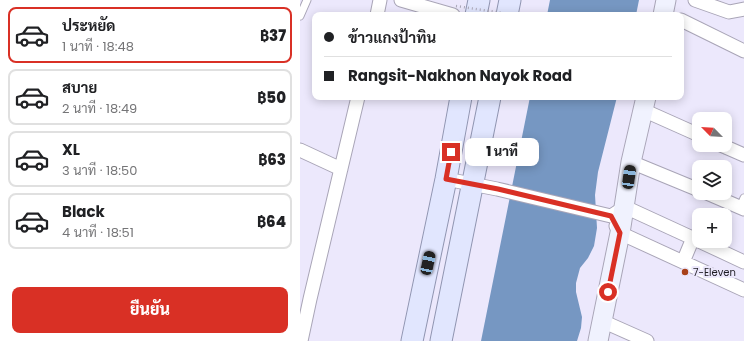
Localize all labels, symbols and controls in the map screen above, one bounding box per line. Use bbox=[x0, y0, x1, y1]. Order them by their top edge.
text: ประหยัด bbox=[62, 15, 115, 36]
icon: car bbox=[14, 17, 50, 53]
text: ฿37 bbox=[260, 25, 286, 46]
text: ข้าวแกงป้าทิน bbox=[348, 27, 436, 48]
text: 1 นาที · 18:48 bbox=[62, 37, 134, 56]
text: Rangsit-Nakhon Nayok Road bbox=[348, 65, 572, 86]
text: สบาย bbox=[62, 77, 97, 98]
icon: car bbox=[14, 79, 50, 115]
text: ฿50 bbox=[257, 87, 286, 108]
text: 2 นาที · 18:49 bbox=[62, 99, 137, 118]
north arrow bbox=[692, 112, 732, 152]
map controls bbox=[692, 112, 732, 248]
callout: 1 นาที bbox=[465, 138, 539, 166]
text: XL bbox=[62, 139, 80, 160]
icon: car bbox=[14, 141, 50, 177]
text: 1 นาที bbox=[486, 142, 518, 161]
route end bbox=[442, 143, 460, 161]
text: ฿63 bbox=[258, 149, 286, 170]
button: layers bbox=[692, 160, 732, 200]
text: 3 นาที · 18:50 bbox=[62, 161, 137, 180]
car bbox=[621, 164, 637, 190]
text: Black bbox=[62, 201, 105, 222]
icon: car bbox=[14, 203, 50, 239]
button: + bbox=[692, 208, 732, 248]
text: ฿64 bbox=[257, 211, 286, 232]
text: 4 นาที · 18:51 bbox=[62, 223, 134, 242]
car bbox=[420, 250, 436, 276]
place label: 7-Eleven bbox=[693, 265, 736, 280]
marker: 7-Eleven bbox=[680, 267, 690, 277]
route start bbox=[599, 283, 617, 301]
button: ยืนยัน bbox=[12, 287, 288, 333]

